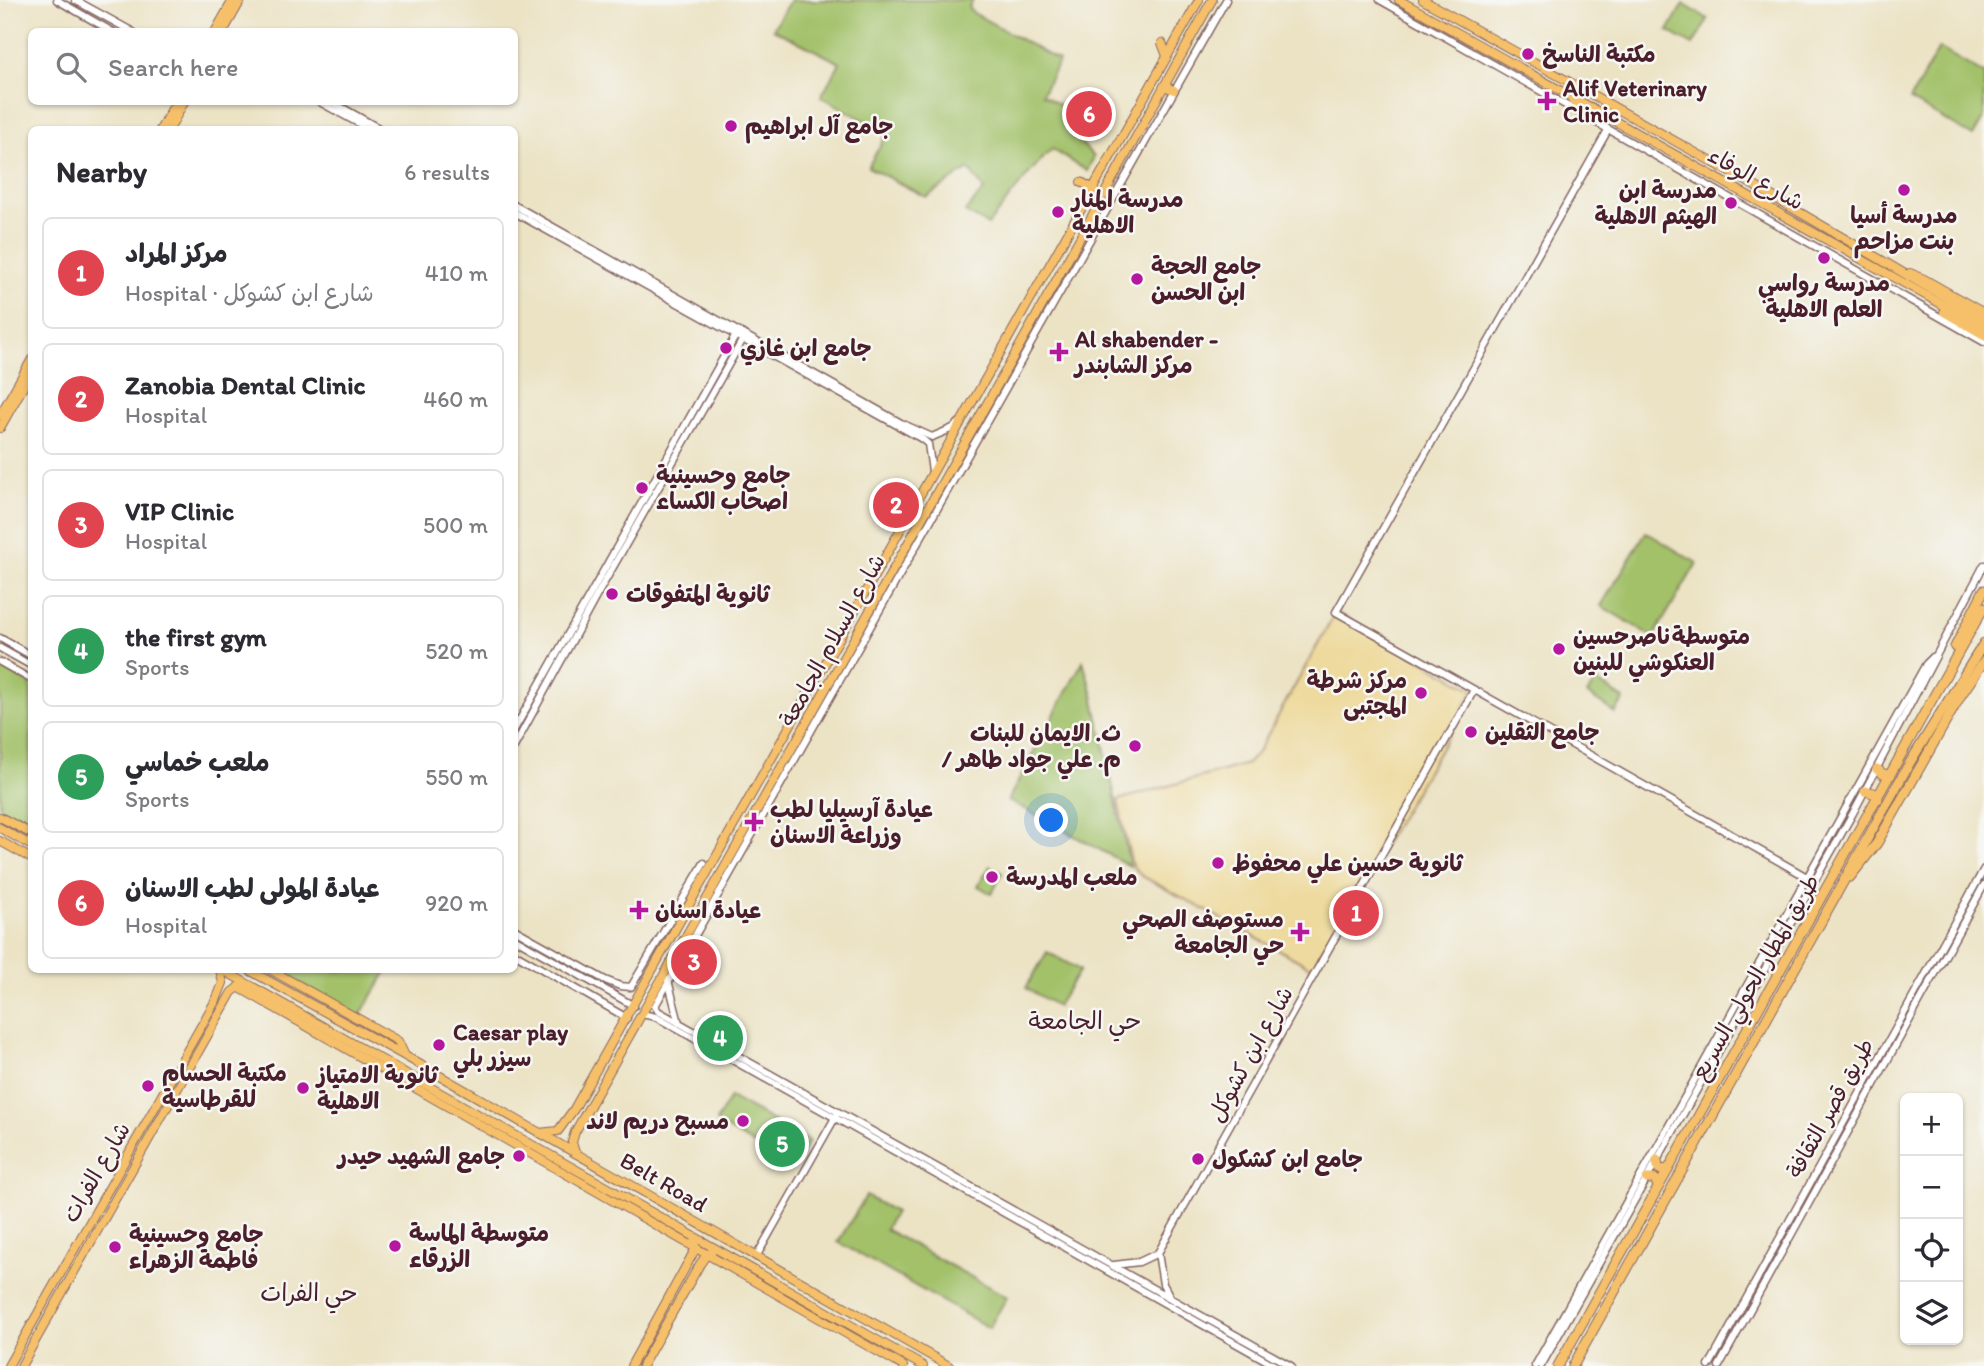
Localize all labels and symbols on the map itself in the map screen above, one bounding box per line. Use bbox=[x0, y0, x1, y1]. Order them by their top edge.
place label: مكتبة الناسخ bbox=[1542, 40, 1656, 69]
marker: مكتبة الناسخ bbox=[1520, 46, 1536, 62]
place label: Alif Veterinary Clinic bbox=[1562, 74, 1707, 128]
pin: 6 bbox=[1066, 88, 1112, 140]
marker: Alif Veterinary Clinic bbox=[1537, 91, 1557, 111]
place label: جامع آل ابراهيم bbox=[745, 112, 893, 144]
marker: جامع آل ابراهيم bbox=[723, 118, 739, 134]
street label: شارع الوفاء bbox=[1702, 140, 1809, 218]
place label: مدرسة ابن الهيثم الاهلية bbox=[1594, 176, 1717, 234]
marker: مدرسة أسيا بنت مزاحم bbox=[1896, 182, 1912, 198]
place label: مدرسة المنار الاهلية bbox=[1070, 185, 1184, 239]
marker: مدرسة ابن الهيثم الاهلية bbox=[1723, 195, 1739, 211]
place label: مدرسة أسيا بنت مزاحم bbox=[1850, 201, 1958, 259]
marker: مدرسة المنار الاهلية bbox=[1050, 204, 1066, 220]
marker: مدرسة رواسي العلم الاهلية bbox=[1816, 250, 1832, 266]
place label: جامع الحجة ابن الحسن bbox=[1151, 252, 1261, 306]
place label: مدرسة رواسي العلم الاهلية bbox=[1758, 269, 1890, 327]
marker: جامع الحجة ابن الحسن bbox=[1129, 271, 1145, 287]
place label: Al shabender - مركز الشابندر bbox=[1073, 325, 1218, 379]
place label: جامع ابن غازي bbox=[740, 334, 872, 366]
marker: جامع ابن غازي bbox=[718, 340, 734, 356]
marker: Al shabender - مركز الشابندر bbox=[1049, 342, 1069, 362]
place label: جامع وحسينية اصحاب الكساء bbox=[656, 461, 791, 515]
pin: 2 bbox=[873, 479, 919, 531]
marker: جامع وحسينية اصحاب الكساء bbox=[634, 480, 650, 496]
street label: شارع السلام الجامعة bbox=[773, 549, 895, 733]
place label: ثانوية المتفوقات bbox=[626, 580, 771, 609]
marker: ثانوية المتفوقات bbox=[604, 586, 620, 602]
place label: متوسطةناصرحسين العنكوشي للبنين bbox=[1573, 622, 1750, 683]
marker: متوسطةناصرحسين العنكوشي للبنين bbox=[1551, 641, 1567, 657]
place label: مركز شرطة المجتبى bbox=[1306, 666, 1407, 721]
marker: مركز شرطة المجتبى bbox=[1413, 685, 1429, 701]
place label: جامع الثقلين bbox=[1485, 718, 1600, 749]
place label: ث. الايمان للبنات / م. علي جواد طاهر bbox=[941, 719, 1121, 780]
marker: جامع الثقلين bbox=[1463, 724, 1479, 740]
marker: ث. الايمان للبنات / م. علي جواد طاهر bbox=[1127, 738, 1143, 754]
place label: عيادة آرسيليا لطب وزراعة الاسنان bbox=[770, 795, 933, 850]
your location bbox=[1034, 803, 1068, 837]
marker: عيادة آرسيليا لطب وزراعة الاسنان bbox=[744, 812, 764, 832]
place label: ثانوية حسين علي محفوظ bbox=[1232, 849, 1464, 884]
marker: ثانوية حسين علي محفوظ bbox=[1210, 855, 1226, 871]
place label: ملعب المدرسة bbox=[1006, 863, 1138, 891]
marker: ملعب المدرسة bbox=[984, 869, 1000, 885]
street label: طريق المطار الحولي السريع bbox=[1685, 869, 1832, 1089]
pin: 1 bbox=[1333, 887, 1379, 939]
place label: عيادة اسنان bbox=[655, 896, 761, 924]
marker: عيادة اسنان bbox=[629, 900, 649, 920]
place label: مستوصف الصحي حي الجامعة bbox=[1122, 905, 1284, 966]
marker: مستوصف الصحي حي الجامعة bbox=[1290, 922, 1310, 942]
pin: 3 bbox=[671, 936, 717, 988]
street label: شارع ابن كشوكل bbox=[1201, 981, 1301, 1128]
district label: حي الجامعة bbox=[1029, 1006, 1141, 1042]
pin: 4 bbox=[697, 1012, 743, 1064]
place label: Caesar play سيزر بلي bbox=[453, 1018, 568, 1079]
street label: طريق قصر الثقافة bbox=[1780, 1033, 1880, 1183]
marker: Caesar play سيزر بلي bbox=[431, 1037, 447, 1053]
place label: مكتبة الحسام للقرطاسية bbox=[162, 1059, 287, 1113]
place label: ثانوية الامتياز الاهلية bbox=[315, 1061, 439, 1115]
marker: مكتبة الحسام للقرطاسية bbox=[140, 1078, 156, 1094]
marker: ثانوية الامتياز الاهلية bbox=[295, 1080, 311, 1096]
place label: مسبح دريم لاند bbox=[586, 1107, 729, 1139]
marker: مسبح دريم لاند bbox=[735, 1113, 751, 1129]
street label: شارع الفرات bbox=[56, 1117, 138, 1228]
pin: 5 bbox=[759, 1118, 805, 1170]
place label: جامع الشهيد حيدر bbox=[336, 1142, 505, 1173]
place label: جامع ابن كشكول bbox=[1212, 1145, 1363, 1176]
street label: Belt Road bbox=[615, 1146, 713, 1218]
marker: جامع الشهيد حيدر bbox=[511, 1148, 527, 1164]
marker: جامع ابن كشكول bbox=[1190, 1151, 1206, 1167]
place label: متوسطة الماسة الزرقاء bbox=[409, 1219, 549, 1273]
place label: جامع وحسينية فاطمة الزهراء bbox=[129, 1220, 264, 1274]
marker: متوسطة الماسة الزرقاء bbox=[387, 1238, 403, 1254]
marker: جامع وحسينية فاطمة الزهراء bbox=[107, 1239, 123, 1255]
district label: حي الفرات bbox=[260, 1278, 358, 1314]

